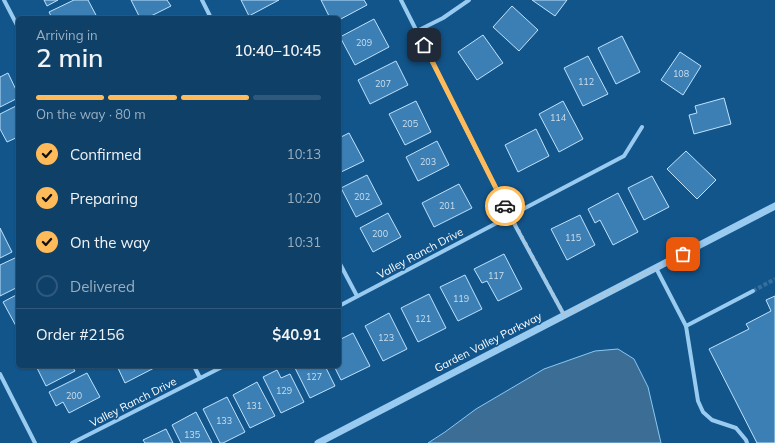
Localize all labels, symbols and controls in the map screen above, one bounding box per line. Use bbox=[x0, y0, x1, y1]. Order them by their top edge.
text: Arriving in bbox=[36, 27, 98, 43]
pin bbox=[407, 28, 441, 62]
icon: home bbox=[413, 34, 435, 56]
house number: 209 bbox=[356, 37, 372, 48]
text: 2 min bbox=[36, 41, 104, 74]
text: 10:40–10:45 bbox=[234, 41, 321, 60]
house number: 108 bbox=[673, 68, 689, 79]
house number: 112 bbox=[578, 76, 594, 87]
house number: 207 bbox=[375, 78, 391, 89]
text: On the way · 80 m bbox=[36, 106, 146, 122]
house number: 114 bbox=[550, 112, 567, 123]
house number: 205 bbox=[402, 118, 419, 129]
icon: check bbox=[36, 143, 58, 165]
text: Confirmed bbox=[70, 145, 141, 164]
text: 10:13 bbox=[287, 146, 321, 162]
house number: 203 bbox=[420, 156, 436, 167]
courier bbox=[485, 186, 525, 226]
icon: check bbox=[36, 187, 58, 209]
text: Preparing bbox=[70, 189, 138, 208]
text: 10:20 bbox=[287, 190, 321, 206]
house number: 202 bbox=[354, 191, 370, 202]
icon: car bbox=[494, 195, 516, 217]
house number: 201 bbox=[439, 200, 455, 211]
street label: Valley Ranch Drive bbox=[375, 224, 465, 282]
house number: 200 bbox=[372, 228, 388, 239]
icon: check bbox=[36, 231, 58, 253]
house number: 115 bbox=[565, 232, 582, 243]
text: On the way bbox=[70, 233, 150, 252]
text: 10:31 bbox=[287, 234, 321, 250]
pin bbox=[666, 237, 700, 271]
icon: bag bbox=[672, 243, 694, 265]
house number: 117 bbox=[488, 270, 504, 281]
text: Delivered bbox=[70, 277, 135, 296]
house number: 119 bbox=[453, 293, 469, 304]
street label: Garden Valley Parkway bbox=[432, 309, 544, 375]
house number: 121 bbox=[415, 313, 431, 324]
text: Order #2156 bbox=[36, 325, 124, 344]
text: $40.91 bbox=[272, 325, 321, 344]
house number: 123 bbox=[378, 332, 394, 343]
house number: 127 bbox=[306, 371, 322, 382]
street label: Valley Ranch Drive bbox=[87, 374, 179, 430]
house number: 129 bbox=[276, 385, 292, 396]
house number: 200 bbox=[66, 390, 82, 401]
house number: 131 bbox=[246, 400, 262, 411]
house number: 133 bbox=[216, 415, 232, 426]
house number: 135 bbox=[184, 429, 201, 440]

